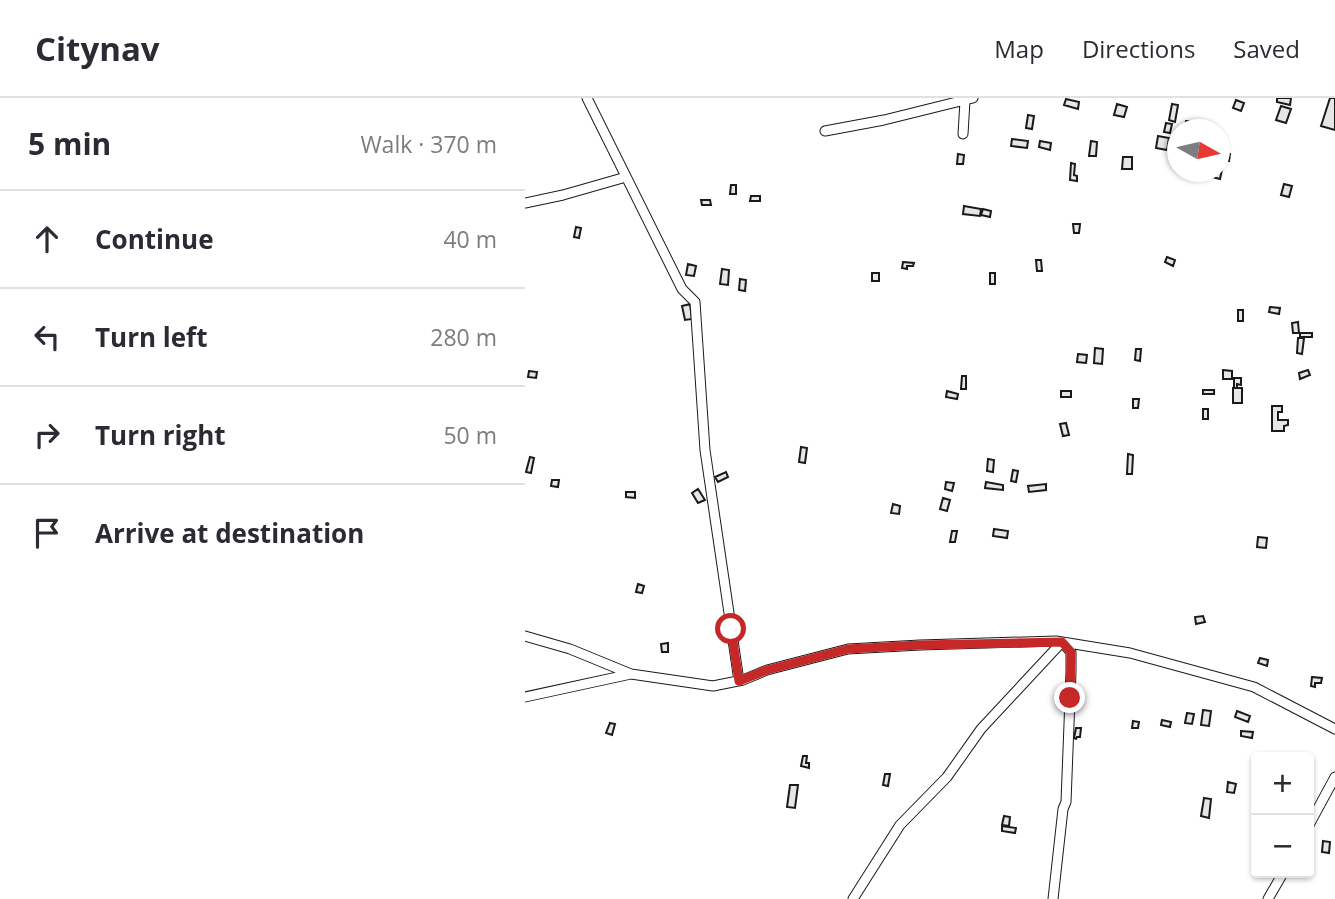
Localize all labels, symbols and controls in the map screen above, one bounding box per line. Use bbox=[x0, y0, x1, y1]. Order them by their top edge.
text: Citynav bbox=[35, 26, 160, 71]
text: Map bbox=[994, 32, 1044, 65]
text: Directions bbox=[1082, 32, 1195, 65]
text: Saved bbox=[1233, 32, 1300, 65]
north arrow bbox=[1167, 119, 1230, 182]
text: 5 min bbox=[28, 123, 111, 164]
text: Walk · 370 m bbox=[360, 128, 497, 160]
icon: ahead bbox=[28, 220, 66, 258]
text: Continue bbox=[95, 221, 214, 257]
text: 40 m bbox=[443, 223, 497, 255]
icon: left bbox=[28, 318, 66, 356]
text: Turn left bbox=[95, 319, 207, 355]
text: 280 m bbox=[430, 321, 497, 353]
icon: right bbox=[28, 416, 66, 454]
text: Turn right bbox=[95, 417, 226, 453]
text: 50 m bbox=[443, 419, 497, 451]
icon: arrive bbox=[28, 514, 66, 552]
text: Arrive at destination bbox=[95, 515, 364, 551]
route start bbox=[715, 613, 746, 644]
route end bbox=[1054, 682, 1085, 713]
map controls bbox=[1251, 752, 1314, 878]
button: + bbox=[1251, 752, 1314, 815]
button: − bbox=[1251, 815, 1314, 878]

